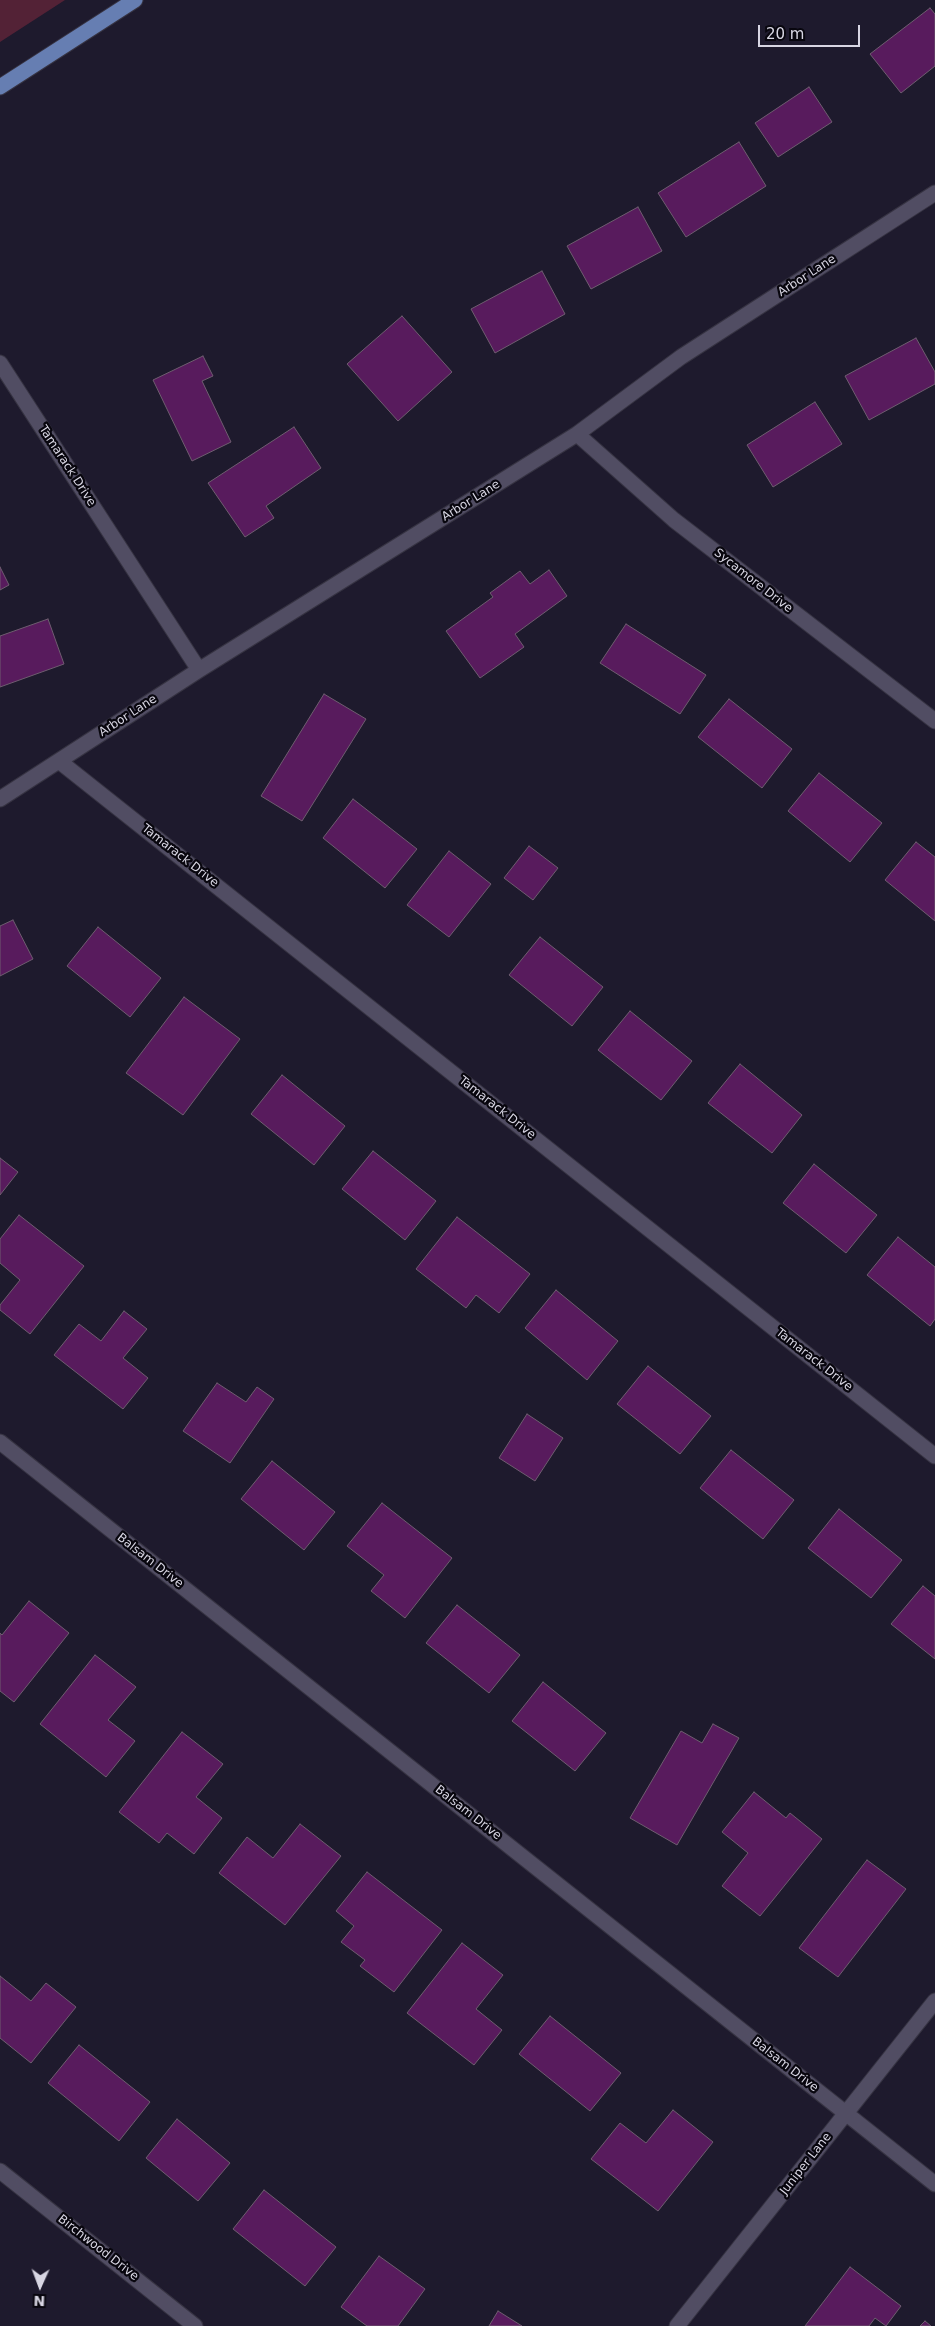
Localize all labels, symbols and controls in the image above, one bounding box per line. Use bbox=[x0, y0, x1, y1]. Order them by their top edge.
scale bar bbox=[760, 15, 862, 47]
text: 20 m bbox=[766, 25, 804, 43]
street label: Arbor Lane bbox=[775, 252, 839, 300]
street label: Tamarack Drive bbox=[36, 423, 98, 509]
street label: Arbor Lane bbox=[439, 477, 503, 525]
street label: Sycamore Drive bbox=[711, 546, 795, 616]
street label: Arbor Lane bbox=[96, 692, 160, 740]
street label: Tamarack Drive bbox=[139, 822, 221, 890]
street label: Tamarack Drive bbox=[456, 1074, 538, 1142]
street label: Tamarack Drive bbox=[773, 1326, 855, 1394]
street label: Balsam Drive bbox=[114, 1531, 186, 1591]
street label: Balsam Drive bbox=[432, 1783, 504, 1843]
street label: Balsam Drive bbox=[749, 2035, 821, 2095]
street label: Juniper Lane bbox=[777, 2130, 835, 2198]
street label: Birchwood Drive bbox=[55, 2212, 141, 2284]
north arrow bbox=[15, 2261, 65, 2311]
text: N bbox=[33, 2293, 46, 2309]

